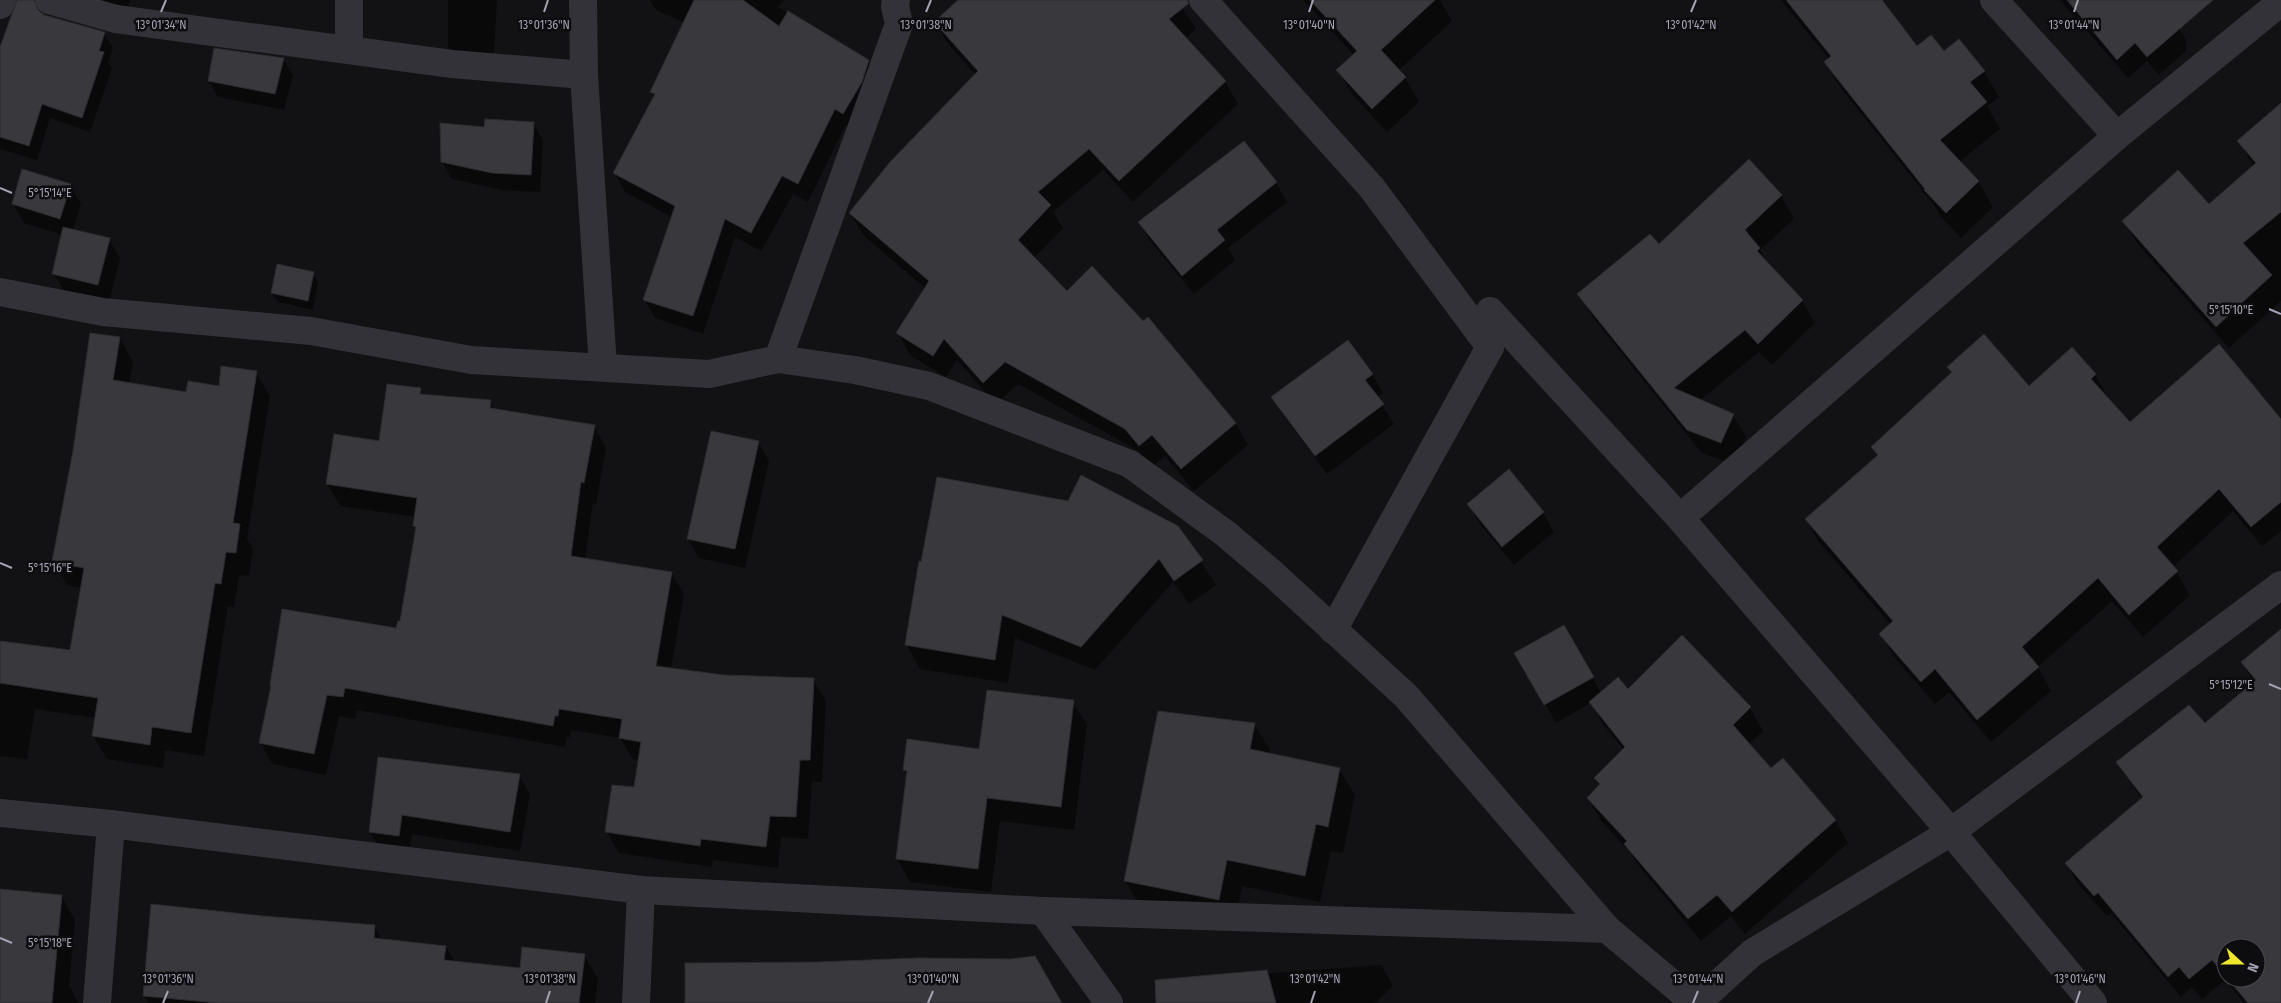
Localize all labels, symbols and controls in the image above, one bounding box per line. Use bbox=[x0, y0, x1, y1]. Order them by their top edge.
text: 13°01'34"N bbox=[135, 18, 187, 32]
text: 13°01'36"N bbox=[518, 18, 570, 32]
text: 13°01'38"N bbox=[900, 18, 952, 32]
text: 13°01'40"N bbox=[1283, 18, 1335, 32]
text: 13°01'42"N bbox=[1665, 18, 1717, 32]
text: 13°01'44"N bbox=[2048, 18, 2100, 32]
text: 5°15'14"E bbox=[28, 186, 72, 200]
text: 5°15'10"E bbox=[2209, 303, 2253, 317]
text: 5°15'16"E bbox=[28, 561, 72, 575]
text: 5°15'12"E bbox=[2209, 678, 2253, 692]
text: 5°15'18"E bbox=[28, 936, 72, 950]
north arrow bbox=[2216, 938, 2266, 988]
text: N bbox=[2243, 961, 2262, 974]
text: 13°01'36"N bbox=[142, 972, 194, 986]
text: 13°01'38"N bbox=[524, 972, 576, 986]
text: 13°01'40"N bbox=[907, 972, 959, 986]
text: 13°01'42"N bbox=[1289, 972, 1341, 986]
text: 13°01'44"N bbox=[1672, 972, 1724, 986]
text: 13°01'46"N bbox=[2054, 972, 2106, 986]

